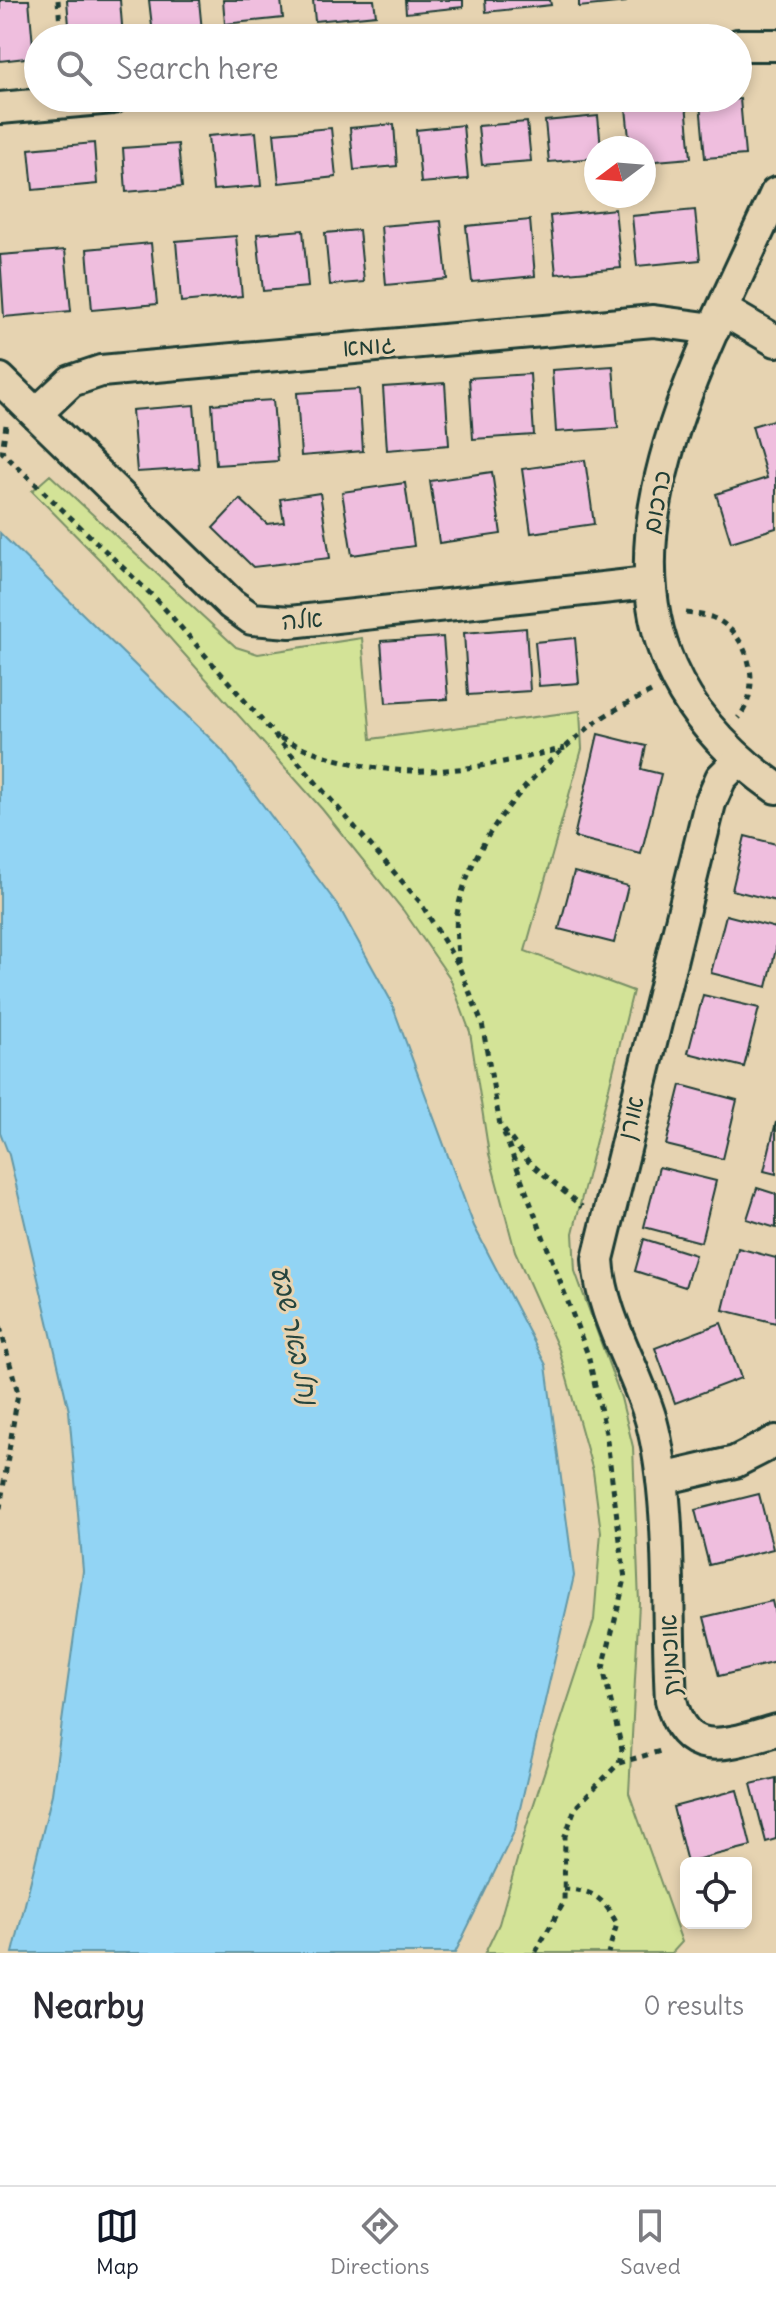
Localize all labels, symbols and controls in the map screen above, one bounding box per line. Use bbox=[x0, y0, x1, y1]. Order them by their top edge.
search box bbox=[24, 24, 752, 112]
icon: search bbox=[52, 46, 96, 90]
text: Search here bbox=[116, 49, 279, 87]
north arrow bbox=[584, 136, 656, 208]
street label: גומא bbox=[341, 328, 397, 362]
street label: כרכום bbox=[635, 468, 677, 536]
street label: אלה bbox=[280, 603, 323, 635]
street label: אורן bbox=[610, 1093, 651, 1143]
water label: נחל באר שבע bbox=[265, 1262, 327, 1409]
street label: אוכמנית bbox=[652, 1613, 686, 1697]
map controls bbox=[680, 1857, 752, 1929]
button: locate bbox=[680, 1857, 752, 1929]
text: Nearby bbox=[32, 1984, 145, 2027]
text: 0 results bbox=[643, 1989, 744, 2022]
tab: Map bbox=[95, 2204, 139, 2280]
tab: Directions bbox=[330, 2204, 430, 2280]
tab: Saved bbox=[620, 2204, 681, 2280]

